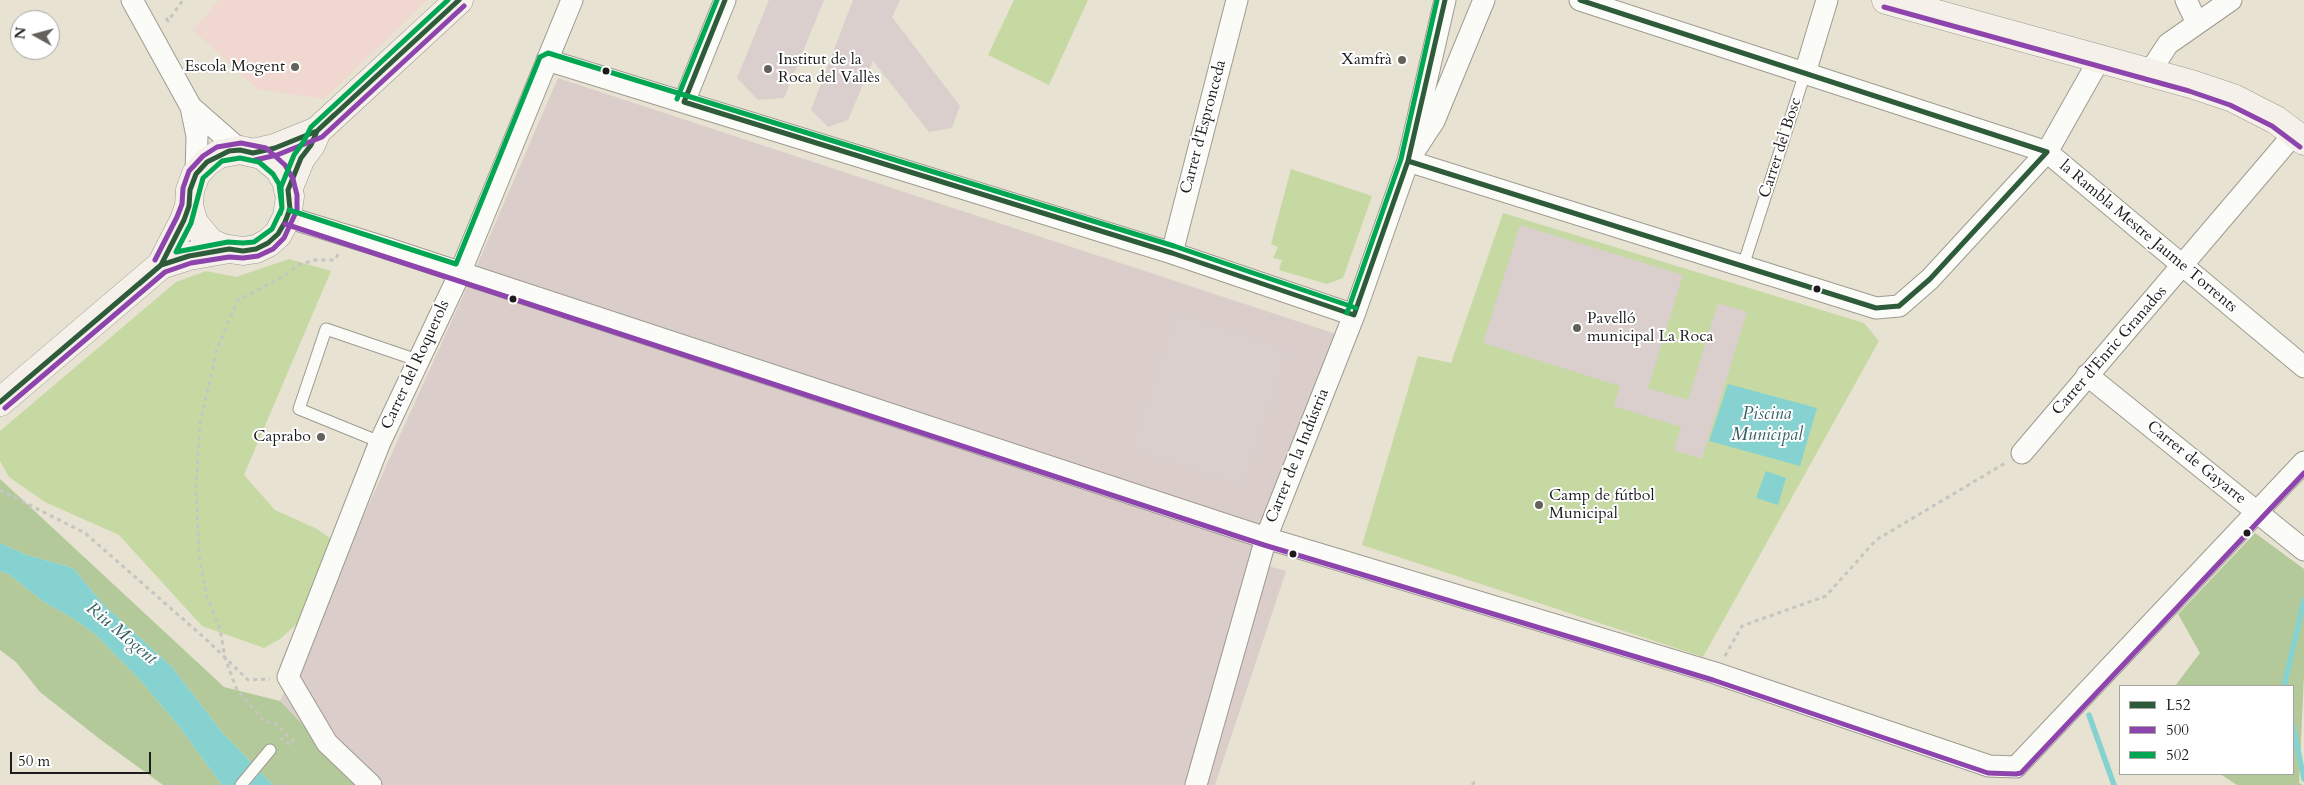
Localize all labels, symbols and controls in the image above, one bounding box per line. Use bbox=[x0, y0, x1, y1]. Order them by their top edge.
north arrow bbox=[10, 10, 60, 60]
text: N bbox=[10, 26, 31, 40]
place label: Institut de la Roca del Vallès bbox=[778, 50, 880, 88]
place label: Xamfrà bbox=[1341, 50, 1392, 70]
marker: Xamfrà bbox=[1396, 54, 1408, 66]
place label: Escola Mogent bbox=[184, 57, 285, 77]
street label: Carrer d'Espronceda bbox=[1177, 58, 1231, 196]
marker: Escola Mogent bbox=[289, 61, 301, 73]
marker: Institut de la Roca del Vallès bbox=[762, 63, 774, 75]
unlabelled marker bbox=[601, 66, 611, 76]
street label: Carrer del Bosc bbox=[1756, 95, 1806, 201]
street label: la Rambla Mestre Jaume Torrents bbox=[2055, 157, 2241, 317]
street label: Carrer d'Enric Granados bbox=[2049, 282, 2171, 420]
unlabelled marker bbox=[1812, 284, 1822, 294]
unlabelled marker bbox=[508, 294, 518, 304]
street label: Carrer del Roquerols bbox=[378, 297, 454, 433]
place label: Pavelló municipal La Roca bbox=[1587, 309, 1713, 347]
marker: Pavelló municipal La Roca bbox=[1571, 322, 1583, 334]
street label: Carrer de la Indústria bbox=[1262, 386, 1334, 526]
water label: Piscina Municipal bbox=[1731, 404, 1803, 446]
street label: Carrer de Gayarre bbox=[2142, 417, 2250, 509]
place label: Caprabo bbox=[253, 427, 311, 447]
marker: Caprabo bbox=[315, 431, 327, 443]
place label: Camp de fútbol Municipal bbox=[1549, 486, 1655, 524]
marker: Camp de fútbol Municipal bbox=[1533, 499, 1545, 511]
unlabelled marker bbox=[2242, 528, 2252, 538]
unlabelled marker bbox=[1288, 549, 1298, 559]
water label: Riu Mogent bbox=[81, 598, 161, 670]
legend bbox=[2119, 685, 2294, 775]
text: L52 bbox=[2166, 695, 2190, 715]
text: 500 bbox=[2166, 720, 2189, 740]
scale bar bbox=[12, 742, 154, 774]
text: 502 bbox=[2166, 745, 2189, 765]
text: 50 m bbox=[18, 751, 50, 771]

